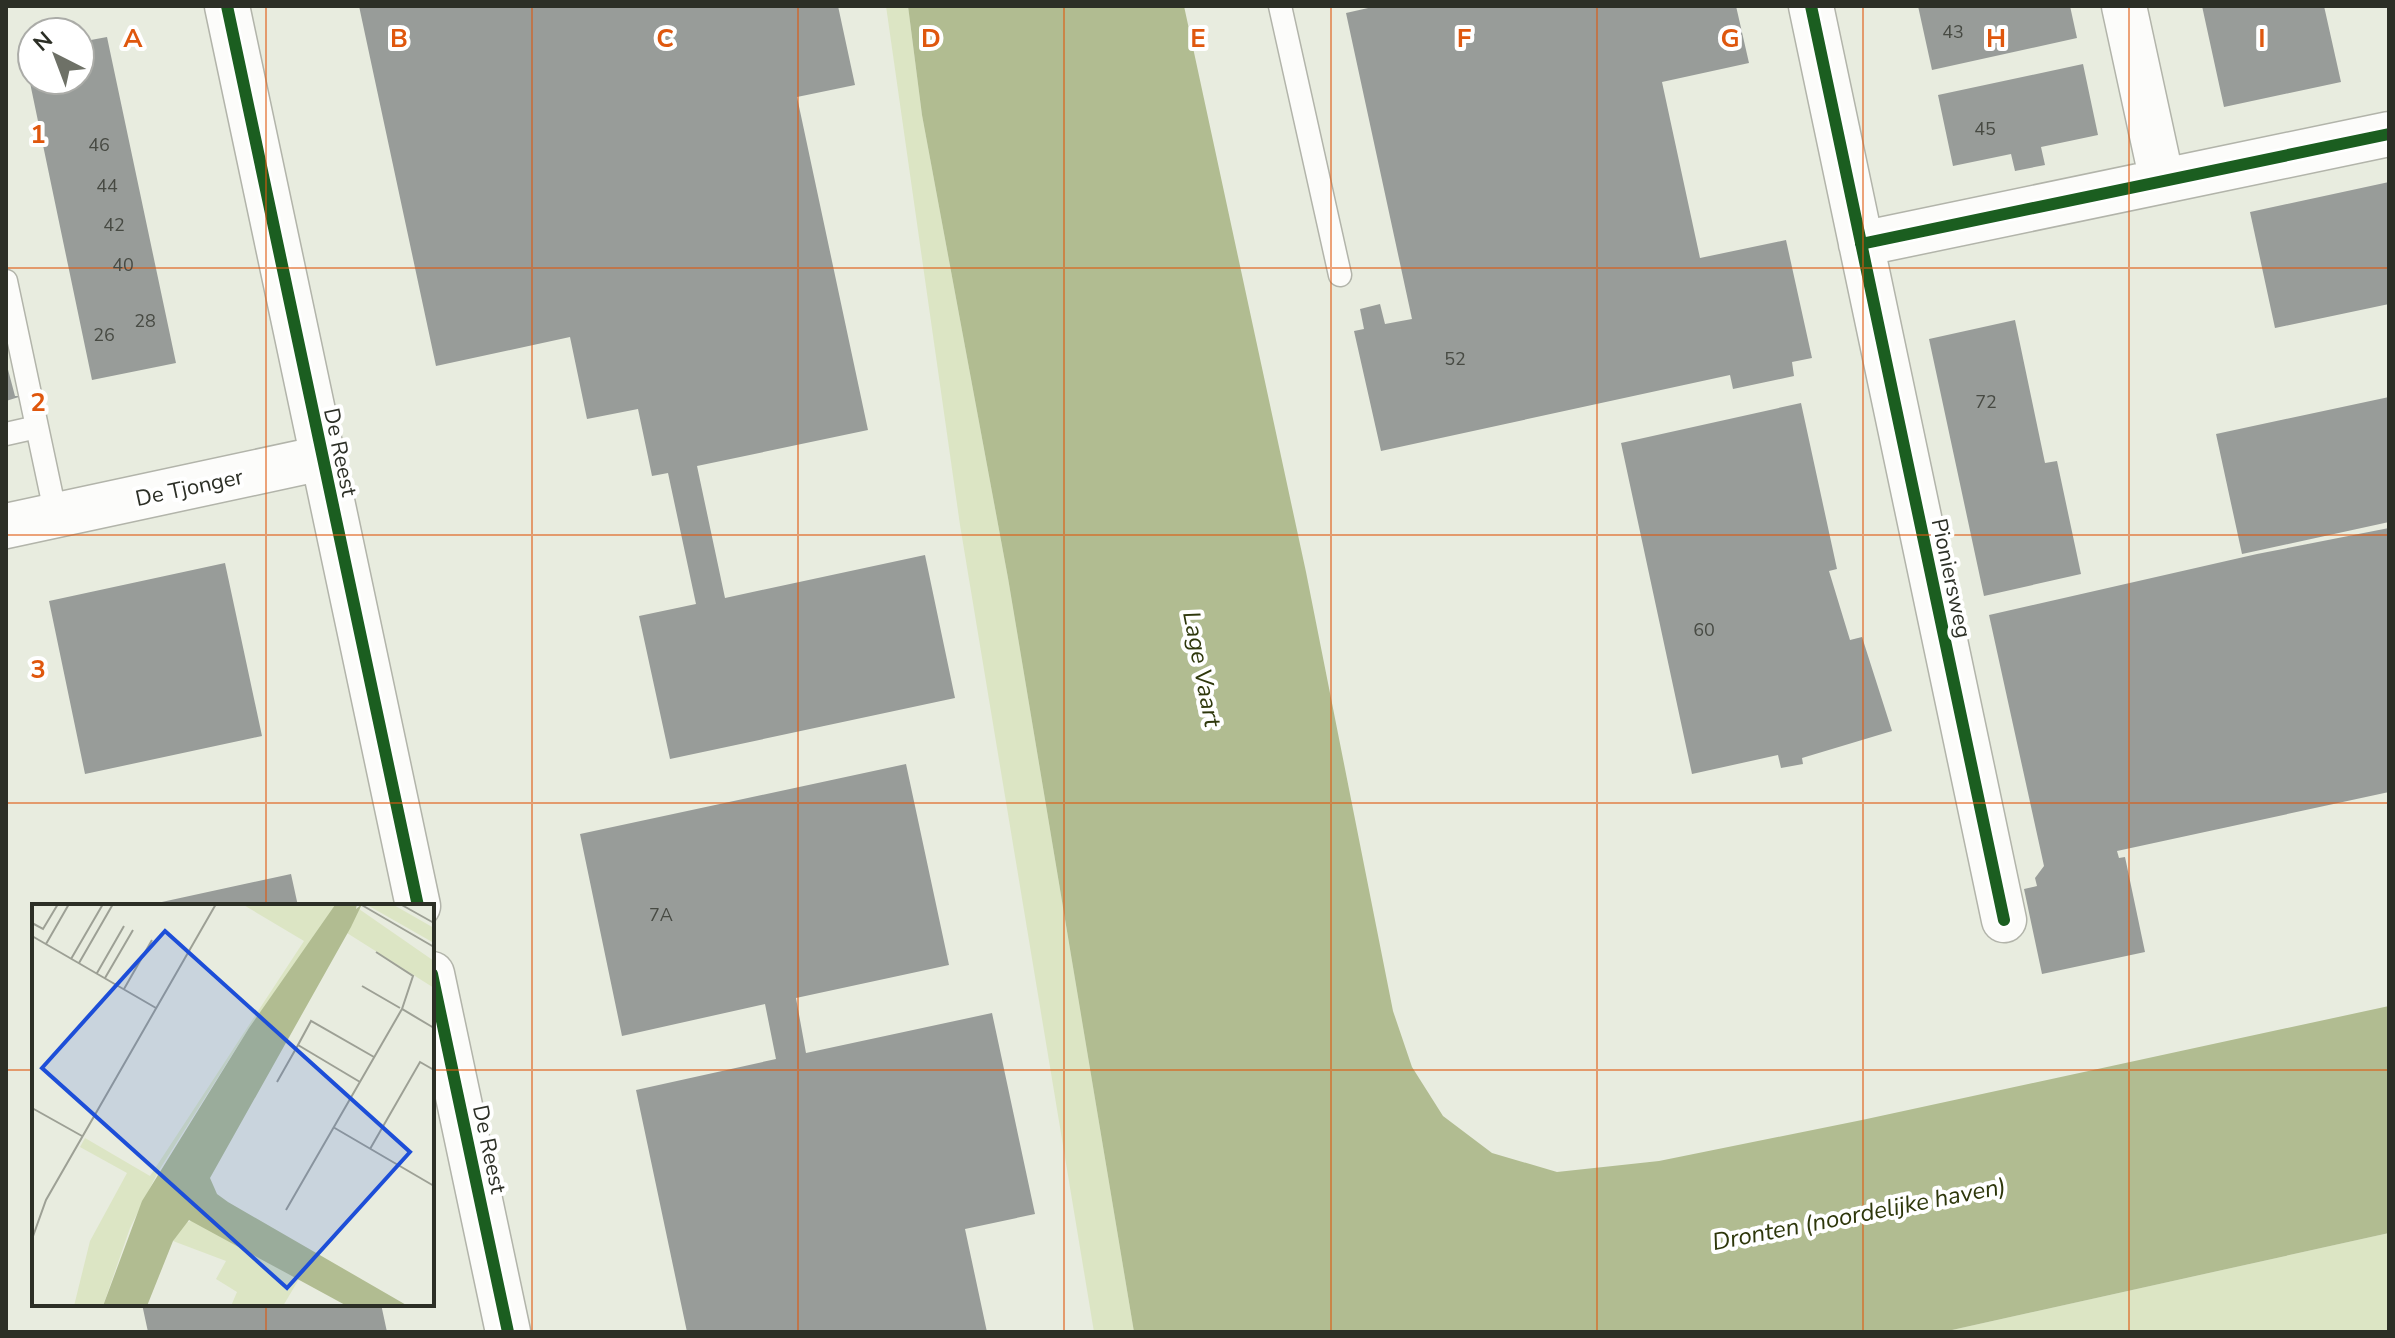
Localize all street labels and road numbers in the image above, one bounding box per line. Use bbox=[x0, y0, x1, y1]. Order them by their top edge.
street label: De Reest bbox=[316, 405, 364, 500]
street label: De Tjonger bbox=[133, 462, 246, 514]
street label: Pioniersweg bbox=[1924, 516, 1978, 641]
street label: De Reest bbox=[465, 1102, 513, 1197]

